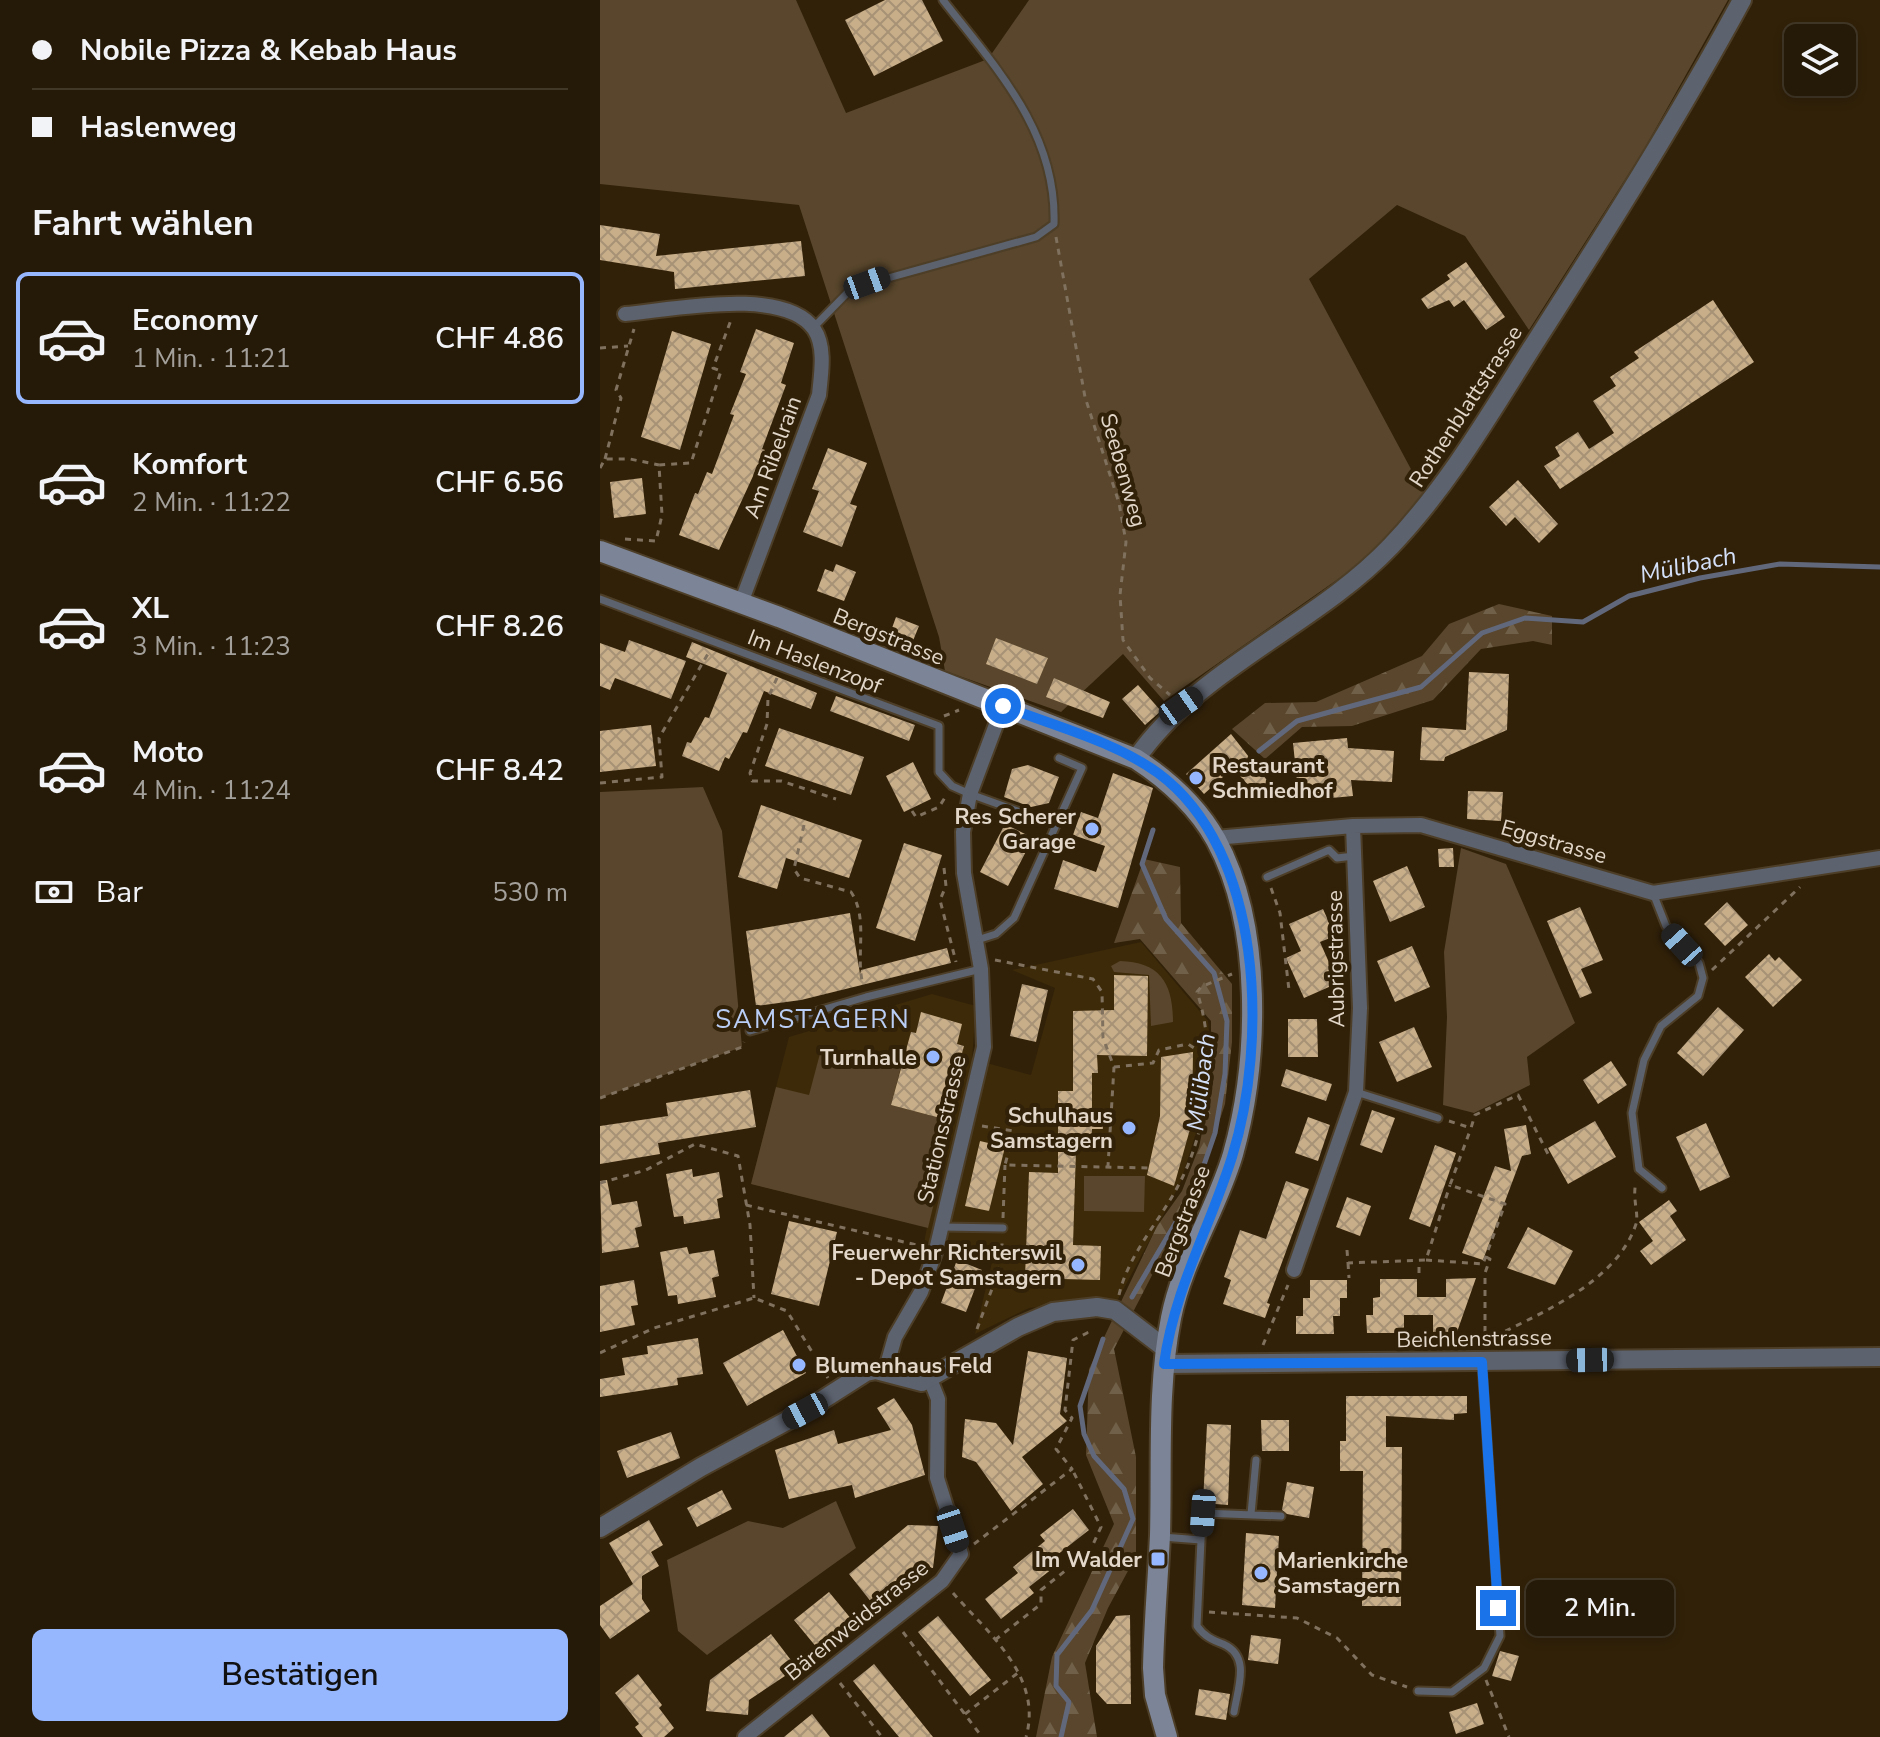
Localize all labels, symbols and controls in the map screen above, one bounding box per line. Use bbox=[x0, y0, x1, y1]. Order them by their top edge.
map controls bbox=[1784, 24, 1856, 96]
button: layers bbox=[1784, 24, 1856, 96]
text: Nobile Pizza & Kebab Haus bbox=[80, 30, 457, 71]
text: Haslenweg bbox=[80, 107, 237, 148]
text: Fahrt wählen bbox=[32, 199, 254, 248]
car bbox=[840, 264, 894, 302]
text: Economy bbox=[132, 300, 258, 341]
icon: car bbox=[36, 302, 108, 374]
text: CHF 4.86 bbox=[435, 318, 564, 359]
street label: Rothenblattstrasse bbox=[1402, 320, 1529, 493]
text: 1 Min. · 11:21 bbox=[132, 341, 291, 376]
street label: Am Ribelrain bbox=[737, 392, 809, 523]
street label: Seebenweg bbox=[1093, 410, 1154, 531]
text: Komfort bbox=[132, 444, 247, 485]
icon: car bbox=[36, 446, 108, 518]
text: CHF 6.56 bbox=[435, 462, 564, 503]
text: 2 Min. · 11:22 bbox=[132, 485, 291, 520]
water label: Mülibach bbox=[1637, 539, 1739, 591]
text: XL bbox=[132, 588, 169, 629]
icon: car bbox=[36, 590, 108, 662]
street label: Bergstrasse bbox=[828, 601, 949, 673]
text: CHF 8.26 bbox=[435, 606, 564, 647]
street label: Im Haslenzopf bbox=[743, 622, 887, 702]
text: 3 Min. · 11:23 bbox=[132, 629, 291, 664]
car bbox=[1154, 682, 1208, 730]
route start bbox=[985, 688, 1021, 724]
text: Moto bbox=[132, 732, 204, 773]
icon: car bbox=[36, 734, 108, 806]
text: CHF 8.42 bbox=[435, 750, 564, 791]
place label: Restaurant Schmiedhof bbox=[1212, 751, 1334, 806]
marker: Restaurant Schmiedhof bbox=[1187, 769, 1205, 787]
text: 4 Min. · 11:24 bbox=[132, 773, 291, 808]
place label: Res Scherer Garage bbox=[955, 802, 1076, 857]
street label: Eggstrasse bbox=[1497, 813, 1610, 871]
marker: Res Scherer Garage bbox=[1083, 820, 1101, 838]
icon: cash bbox=[32, 870, 76, 914]
text: Bar bbox=[96, 872, 143, 913]
text: 530 m bbox=[492, 875, 568, 910]
street label: Aubrigstrasse bbox=[1320, 890, 1352, 1028]
car bbox=[1657, 919, 1707, 971]
district label: SAMSTAGERN bbox=[715, 1002, 911, 1037]
water label: Mülibach bbox=[1179, 1031, 1223, 1133]
place label: Turnhalle bbox=[820, 1043, 917, 1073]
marker: Turnhalle bbox=[924, 1048, 942, 1066]
street label: Stationsstrasse bbox=[910, 1052, 974, 1206]
place label: Schulhaus Samstagern bbox=[990, 1101, 1113, 1156]
marker: Schulhaus Samstagern bbox=[1120, 1119, 1138, 1137]
street label: Bergstrasse bbox=[1148, 1161, 1218, 1282]
place label: Feuerwehr Richterswil - Depot Samstagern bbox=[832, 1238, 1062, 1293]
marker: Feuerwehr Richterswil - Depot Samstagern bbox=[1069, 1256, 1087, 1274]
street label: Beichlenstrasse bbox=[1396, 1323, 1552, 1355]
car bbox=[1566, 1348, 1614, 1372]
place label: Blumenhaus Feld bbox=[815, 1351, 992, 1381]
marker: Blumenhaus Feld bbox=[790, 1356, 808, 1374]
car bbox=[778, 1389, 832, 1433]
car bbox=[1189, 1488, 1217, 1538]
car bbox=[934, 1502, 972, 1556]
place label: Im Walder bbox=[1035, 1545, 1142, 1575]
place label: Marienkirche Samstagern bbox=[1277, 1546, 1408, 1601]
marker: Im Walder bbox=[1149, 1550, 1167, 1568]
street label: Bärenweidstrasse bbox=[778, 1553, 935, 1688]
marker: Marienkirche Samstagern bbox=[1252, 1564, 1270, 1582]
callout: 2 Min. bbox=[1526, 1580, 1674, 1636]
route end bbox=[1480, 1590, 1516, 1626]
text: 2 Min. bbox=[1564, 1590, 1636, 1625]
button: Bestätigen bbox=[32, 1629, 568, 1721]

